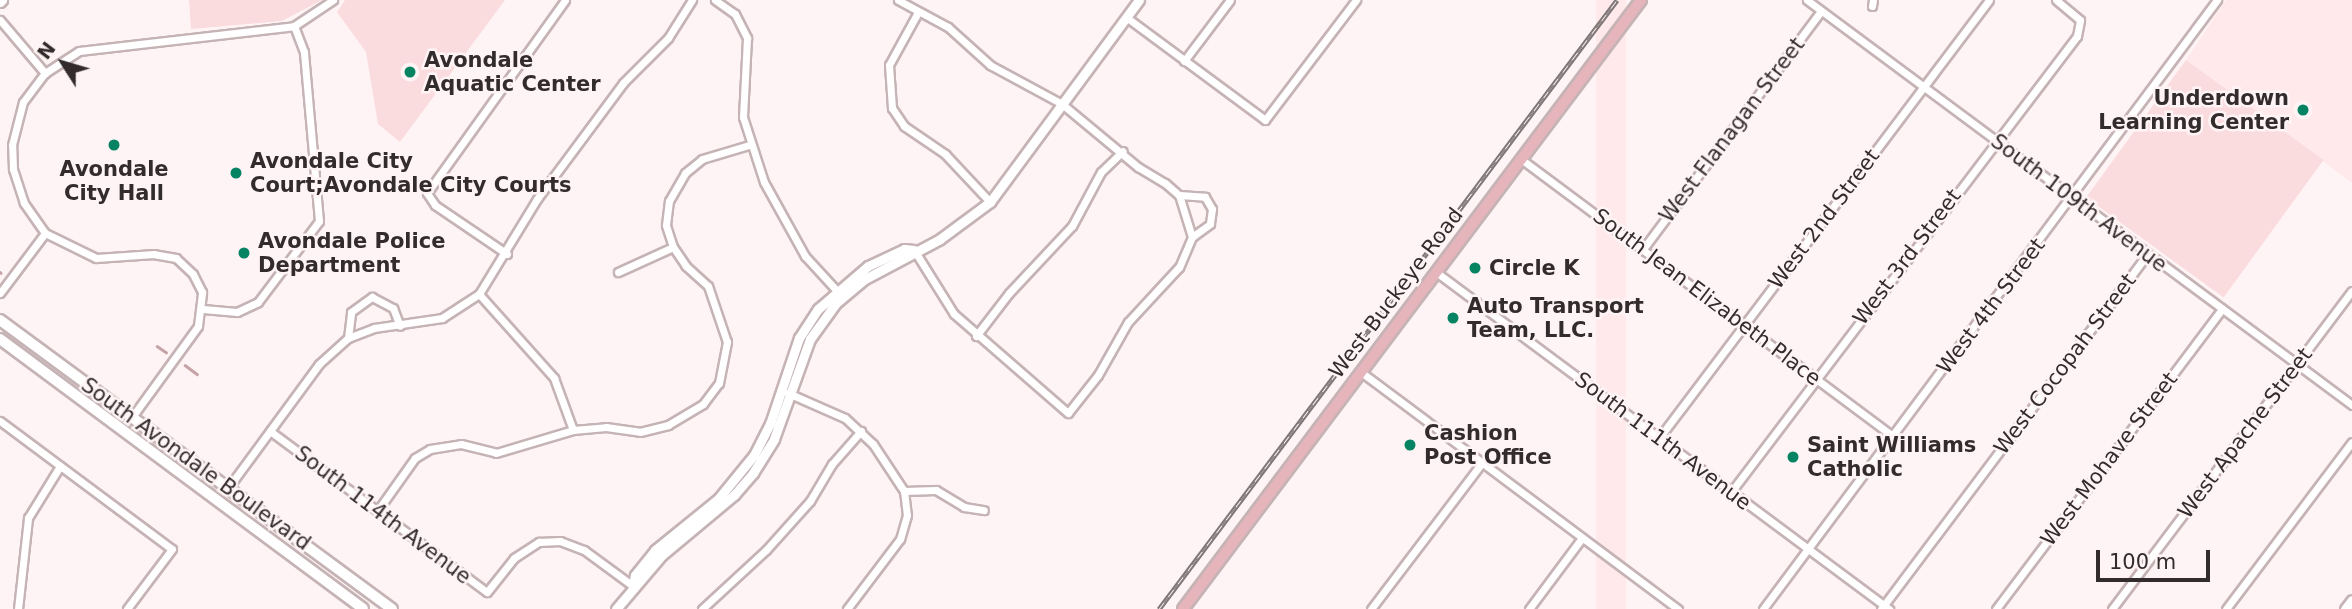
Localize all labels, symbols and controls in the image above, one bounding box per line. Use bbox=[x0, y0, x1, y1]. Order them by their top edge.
north arrow bbox=[28, 28, 98, 98]
street label: West Flanagan Street bbox=[1654, 32, 1810, 228]
text: N bbox=[33, 37, 60, 63]
place label: Avondale Aquatic Center bbox=[424, 47, 601, 97]
marker: Avondale Aquatic Center bbox=[402, 64, 418, 80]
place label: Underdown Learning Center bbox=[2098, 85, 2289, 135]
marker: Underdown Learning Center bbox=[2295, 102, 2311, 118]
street label: South 109th Avenue bbox=[1986, 129, 2172, 277]
marker: Avondale City Hall bbox=[106, 137, 122, 153]
street label: West 2nd Street bbox=[1763, 144, 1885, 294]
place label: Avondale City Court;Avondale City Courts bbox=[250, 148, 571, 198]
place label: Avondale City Hall bbox=[59, 156, 169, 206]
marker: Avondale City Court;Avondale City Courts bbox=[228, 165, 244, 181]
street label: West 3rd Street bbox=[1848, 184, 1966, 330]
street label: West Buckeye Road bbox=[1324, 203, 1468, 383]
street label: South Jean Elizabeth Place bbox=[1588, 203, 1826, 391]
place label: Avondale Police Department bbox=[258, 228, 445, 278]
street label: West 4th Street bbox=[1932, 233, 2050, 379]
marker: Avondale Police Department bbox=[236, 245, 252, 261]
place label: Circle K bbox=[1489, 255, 1579, 281]
marker: Circle K bbox=[1467, 260, 1483, 276]
street label: West Cocopah Street bbox=[1989, 268, 2141, 460]
place label: Auto Transport Team, LLC. bbox=[1467, 293, 1644, 343]
marker: Auto Transport Team, LLC. bbox=[1445, 310, 1461, 326]
street label: West Apache Street bbox=[2173, 343, 2317, 523]
street label: South 111th Avenue bbox=[1570, 367, 1756, 515]
street label: West Mohave Street bbox=[2035, 367, 2183, 551]
street label: South Avondale Boulevard bbox=[76, 372, 316, 556]
place label: Cashion Post Office bbox=[1424, 420, 1552, 470]
place label: Saint Williams Catholic bbox=[1807, 432, 1976, 482]
marker: Cashion Post Office bbox=[1402, 437, 1418, 453]
street label: South 114th Avenue bbox=[290, 441, 476, 589]
marker: Saint Williams Catholic bbox=[1785, 449, 1801, 465]
scale bar bbox=[2100, 536, 2214, 580]
text: 100 m bbox=[2109, 550, 2176, 574]

